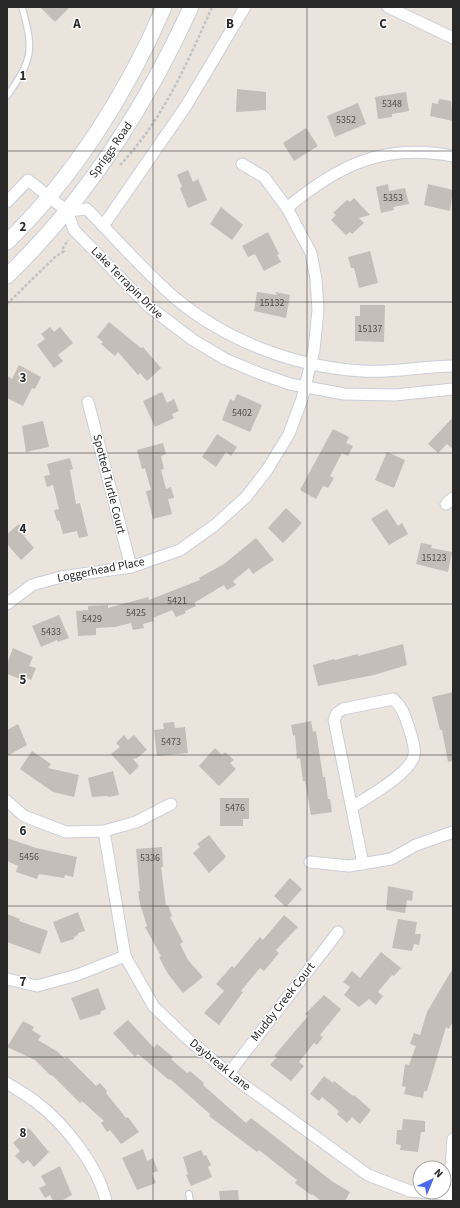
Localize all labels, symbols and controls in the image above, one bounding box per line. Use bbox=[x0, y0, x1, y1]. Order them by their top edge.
text: A bbox=[72, 15, 81, 33]
text: B bbox=[226, 15, 234, 33]
text: C bbox=[379, 15, 387, 33]
text: 1 bbox=[20, 67, 27, 85]
house number: 5348 bbox=[382, 97, 402, 111]
house number: 5352 bbox=[336, 113, 356, 127]
street label: Spriggs Road bbox=[85, 118, 137, 182]
house number: 5353 bbox=[383, 191, 403, 205]
text: 2 bbox=[20, 218, 27, 236]
street label: Lake Terrapin Drive bbox=[87, 243, 167, 323]
house number: 15132 bbox=[260, 296, 284, 310]
house number: 15137 bbox=[358, 322, 382, 336]
text: 3 bbox=[20, 369, 27, 387]
house number: 5402 bbox=[232, 406, 252, 420]
street label: Spotted Turtle Court bbox=[88, 432, 130, 536]
text: 4 bbox=[20, 520, 27, 538]
house number: 15123 bbox=[422, 551, 446, 565]
street label: Loggerhead Place bbox=[56, 553, 146, 587]
house number: 5421 bbox=[167, 594, 187, 608]
house number: 5425 bbox=[126, 606, 146, 620]
house number: 5429 bbox=[82, 612, 102, 626]
house number: 5433 bbox=[41, 625, 61, 639]
text: 5 bbox=[20, 671, 27, 689]
house number: 5473 bbox=[161, 735, 181, 749]
house number: 5476 bbox=[225, 801, 245, 815]
text: 6 bbox=[20, 822, 27, 840]
house number: 5456 bbox=[19, 850, 39, 864]
house number: 5336 bbox=[140, 851, 160, 865]
street label: Muddy Creek Court bbox=[247, 959, 319, 1045]
text: 7 bbox=[20, 973, 27, 991]
street label: Daybreak Lane bbox=[186, 1035, 254, 1095]
text: 8 bbox=[20, 1124, 27, 1142]
north arrow bbox=[412, 1160, 452, 1200]
text: N bbox=[431, 1165, 446, 1181]

